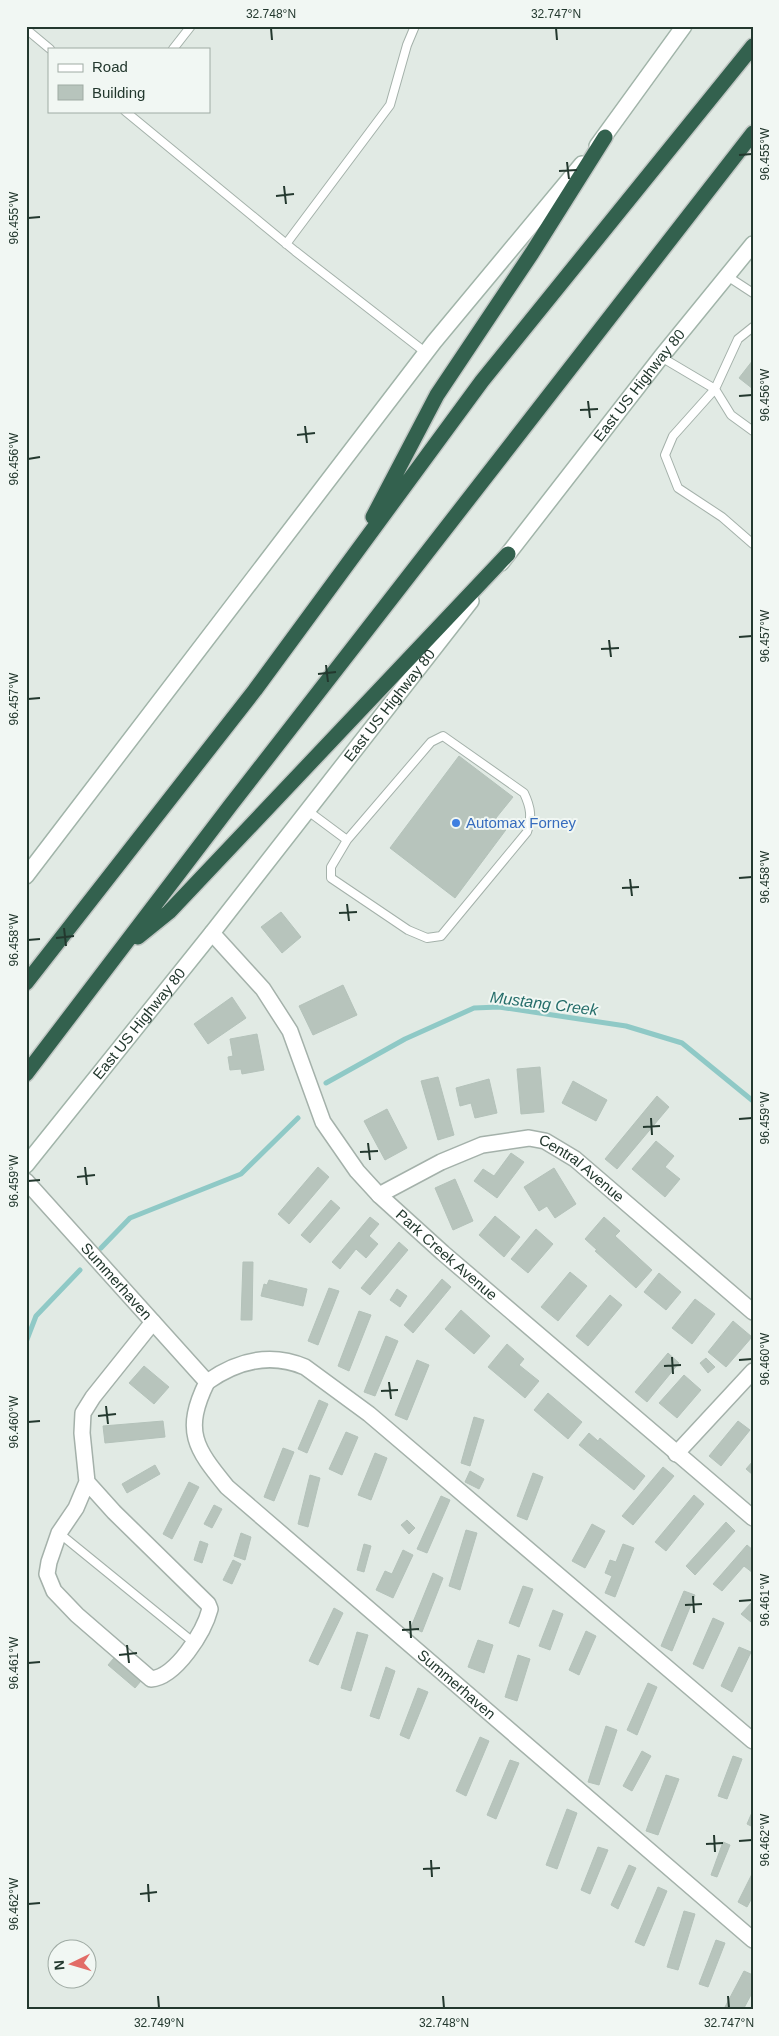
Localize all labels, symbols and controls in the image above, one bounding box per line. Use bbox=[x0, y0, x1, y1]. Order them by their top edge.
text: 32.748°N bbox=[246, 7, 296, 21]
text: 32.747°N bbox=[531, 7, 581, 21]
legend bbox=[48, 48, 210, 112]
text: Road bbox=[92, 58, 128, 75]
text: Building bbox=[92, 84, 145, 101]
text: 96.455°W bbox=[758, 127, 772, 180]
text: 96.455°W bbox=[7, 191, 21, 244]
street label: East US Highway 80 bbox=[590, 326, 688, 445]
text: 96.456°W bbox=[758, 368, 772, 421]
text: 96.456°W bbox=[7, 432, 21, 485]
text: 96.457°W bbox=[758, 609, 772, 662]
street label: East US Highway 80 bbox=[340, 646, 438, 765]
text: 96.457°W bbox=[7, 672, 21, 725]
place label: Automax Forney bbox=[466, 814, 577, 831]
marker: Automax Forney bbox=[450, 817, 462, 829]
text: 96.458°W bbox=[758, 850, 772, 903]
text: 96.458°W bbox=[7, 913, 21, 966]
street label: East US Highway 80 bbox=[89, 964, 189, 1082]
water label: Mustang Creek bbox=[489, 988, 600, 1019]
text: 96.459°W bbox=[758, 1091, 772, 1144]
street label: Central Avenue bbox=[538, 1131, 628, 1205]
text: 96.459°W bbox=[7, 1154, 21, 1207]
street label: Park Creek Avenue bbox=[393, 1206, 501, 1304]
street label: Summerhaven bbox=[78, 1239, 156, 1323]
text: 96.460°W bbox=[758, 1332, 772, 1385]
text: 96.460°W bbox=[7, 1395, 21, 1448]
text: 96.461°W bbox=[758, 1573, 772, 1626]
text: 96.461°W bbox=[7, 1636, 21, 1689]
street label: Summerhaven bbox=[414, 1646, 499, 1723]
text: 96.462°W bbox=[758, 1813, 772, 1866]
text: 96.462°W bbox=[7, 1877, 21, 1930]
north arrow bbox=[48, 1938, 98, 1988]
text: N bbox=[51, 1959, 67, 1971]
text: 32.749°N bbox=[134, 2016, 184, 2030]
text: 32.748°N bbox=[419, 2016, 469, 2030]
text: 32.747°N bbox=[704, 2016, 754, 2030]

